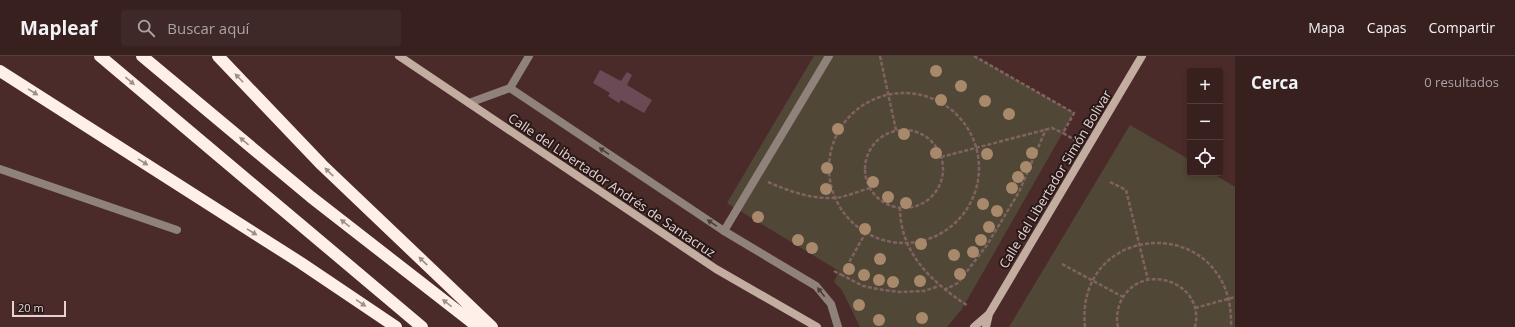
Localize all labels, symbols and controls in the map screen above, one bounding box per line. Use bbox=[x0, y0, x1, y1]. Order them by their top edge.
search box bbox=[121, 10, 401, 46]
text: Mapleaf bbox=[20, 15, 97, 41]
icon: search bbox=[135, 17, 157, 39]
text: Buscar aquí bbox=[167, 18, 249, 38]
text: Mapa bbox=[1308, 18, 1345, 37]
text: Capas bbox=[1367, 18, 1406, 37]
text: Compartir bbox=[1428, 18, 1495, 37]
map controls bbox=[1187, 68, 1223, 176]
button: + bbox=[1187, 68, 1223, 104]
text: Cerca bbox=[1251, 71, 1299, 94]
one-way arrow bbox=[234, 73, 244, 83]
text: 0 resultados bbox=[1424, 73, 1499, 91]
one-way arrow bbox=[125, 77, 135, 86]
street label: Calle del Libertador Simón Bolivar bbox=[995, 86, 1116, 271]
one-way arrow bbox=[27, 89, 39, 96]
button: − bbox=[1187, 104, 1223, 140]
street label: Calle del Libertador Andrés de Santacruz bbox=[505, 109, 719, 261]
one-way arrow bbox=[239, 137, 249, 146]
button: locate bbox=[1187, 140, 1223, 176]
one-way arrow bbox=[599, 147, 609, 155]
one-way arrow bbox=[137, 158, 148, 166]
one-way arrow bbox=[324, 167, 334, 177]
one-way arrow bbox=[339, 219, 350, 228]
one-way arrow bbox=[707, 219, 717, 227]
one-way arrow bbox=[247, 228, 257, 236]
one-way arrow bbox=[418, 257, 428, 266]
one-way arrow bbox=[817, 287, 826, 298]
scale bar bbox=[12, 299, 66, 318]
one-way arrow bbox=[356, 299, 366, 307]
one-way arrow bbox=[442, 299, 453, 307]
text: 20 m bbox=[18, 300, 44, 315]

